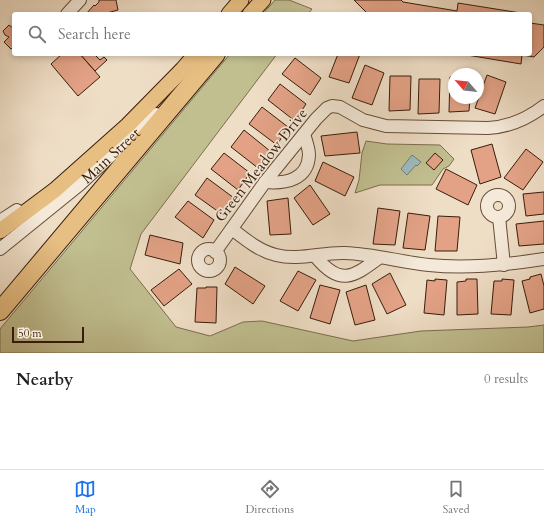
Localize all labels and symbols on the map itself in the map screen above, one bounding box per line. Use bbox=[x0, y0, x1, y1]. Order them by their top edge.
north arrow bbox=[448, 68, 484, 104]
street label: Green Meadow Drive bbox=[210, 104, 312, 226]
street label: Main Street bbox=[77, 123, 145, 188]
scale bar bbox=[12, 325, 84, 344]

